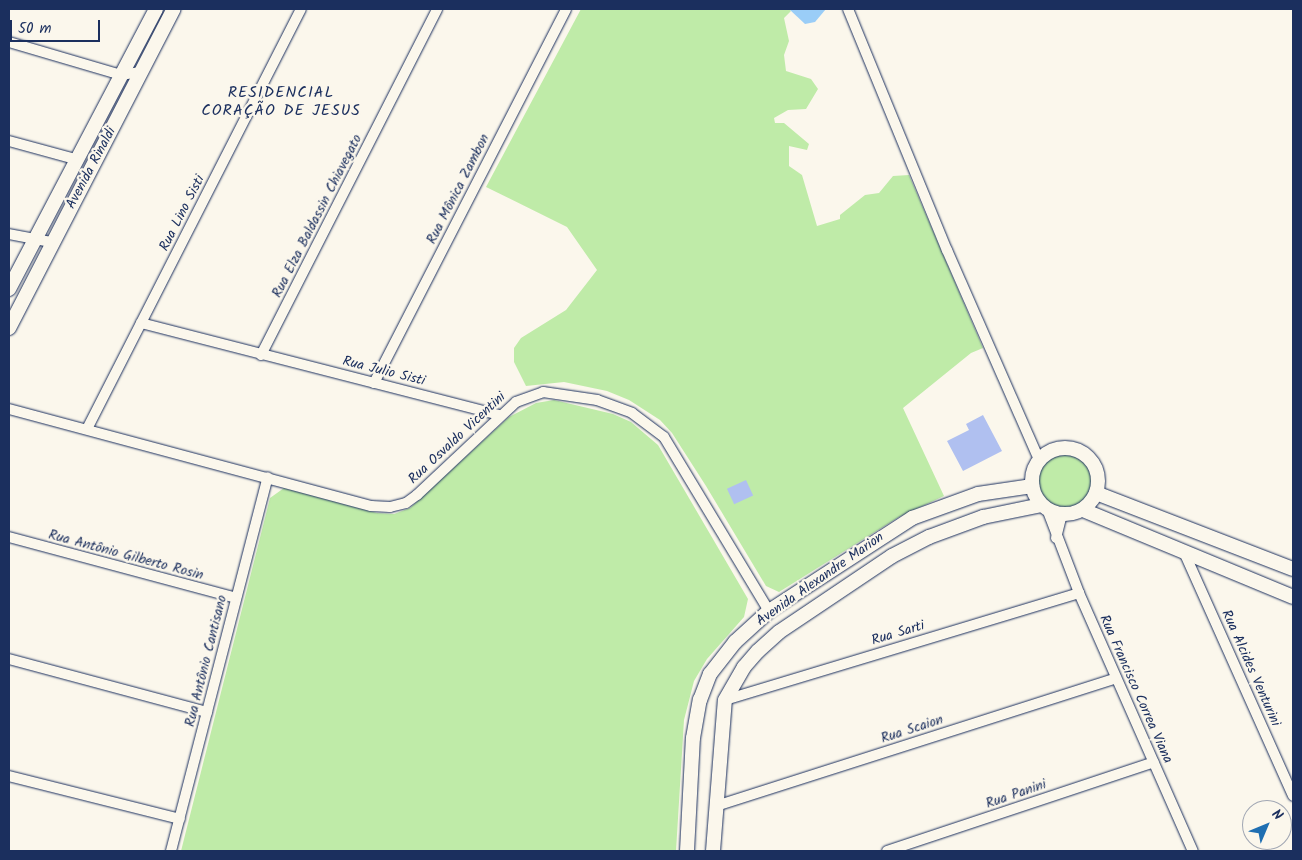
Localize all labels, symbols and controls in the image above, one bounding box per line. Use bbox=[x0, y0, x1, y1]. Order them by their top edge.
scale bar bbox=[12, 10, 102, 42]
text: 50 m bbox=[18, 17, 52, 41]
district label: RESIDENCIAL CORAÇÃO DE JESUS bbox=[199, 83, 363, 121]
street label: Avenida Rinaldi bbox=[62, 124, 120, 212]
street label: Rua Mônica Zambon bbox=[423, 131, 493, 247]
street label: Rua Elza Baldassin Chiavegato bbox=[268, 132, 366, 300]
street label: Rua Lino Sisti bbox=[156, 172, 208, 254]
street label: Rua Julio Sisti bbox=[341, 353, 427, 389]
street label: Rua Osvaldo Vicentini bbox=[405, 389, 509, 487]
street label: Rua Antônio Gilberto Rosin bbox=[47, 526, 205, 584]
street label: Avenida Alexandre Marion bbox=[753, 529, 887, 629]
street label: Rua Antônio Cantisano bbox=[182, 593, 230, 729]
street label: Rua Alcides Venturini bbox=[1218, 607, 1284, 729]
street label: Rua Francisco Correa Viana bbox=[1096, 612, 1176, 766]
street label: Rua Sarti bbox=[869, 617, 927, 649]
street label: Rua Scaion bbox=[879, 711, 945, 747]
street label: Rua Panini bbox=[984, 776, 1048, 812]
north arrow bbox=[1242, 800, 1292, 850]
text: N bbox=[1266, 804, 1288, 826]

